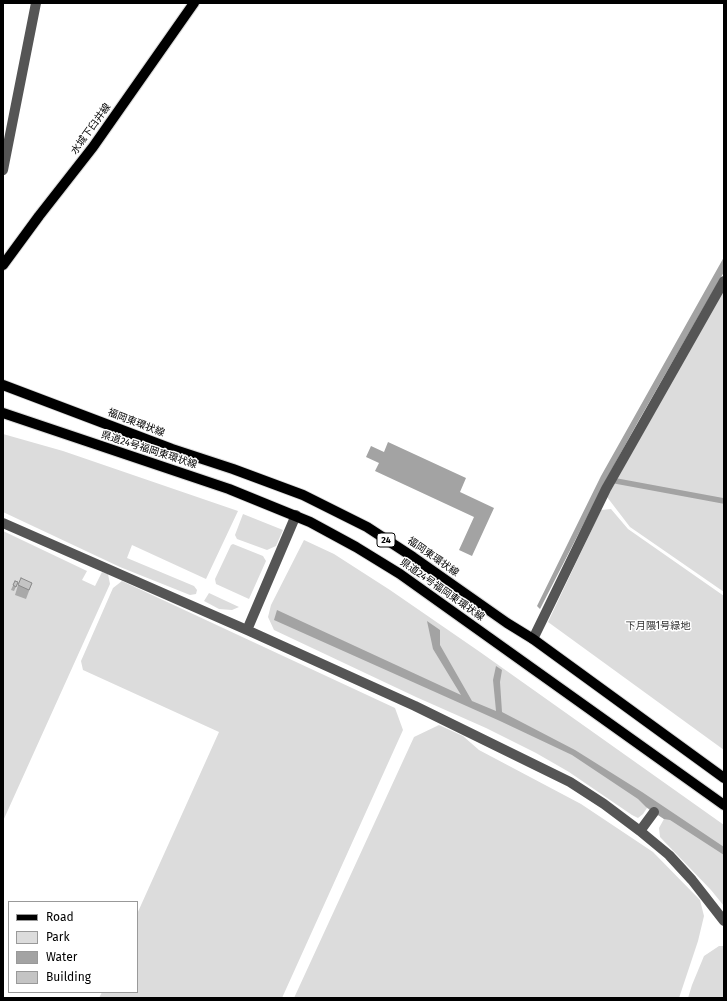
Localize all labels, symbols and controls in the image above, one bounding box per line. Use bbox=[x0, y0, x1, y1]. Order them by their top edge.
street label: 水城下臼井線 bbox=[69, 101, 113, 157]
street label: 福岡東環状線 bbox=[106, 407, 166, 439]
street label: 県道24号福岡東環状線 bbox=[100, 429, 198, 471]
road number: 24 bbox=[377, 533, 395, 547]
street label: 福岡東環状線 bbox=[405, 535, 461, 579]
street label: 県道24号福岡東環状線 bbox=[398, 556, 486, 624]
park label: 下月隈1号緑地 bbox=[626, 620, 690, 632]
legend bbox=[8, 901, 138, 993]
text: Road bbox=[46, 910, 74, 924]
text: Park bbox=[46, 930, 70, 944]
text: Water bbox=[46, 950, 77, 964]
text: Building bbox=[46, 970, 91, 984]

